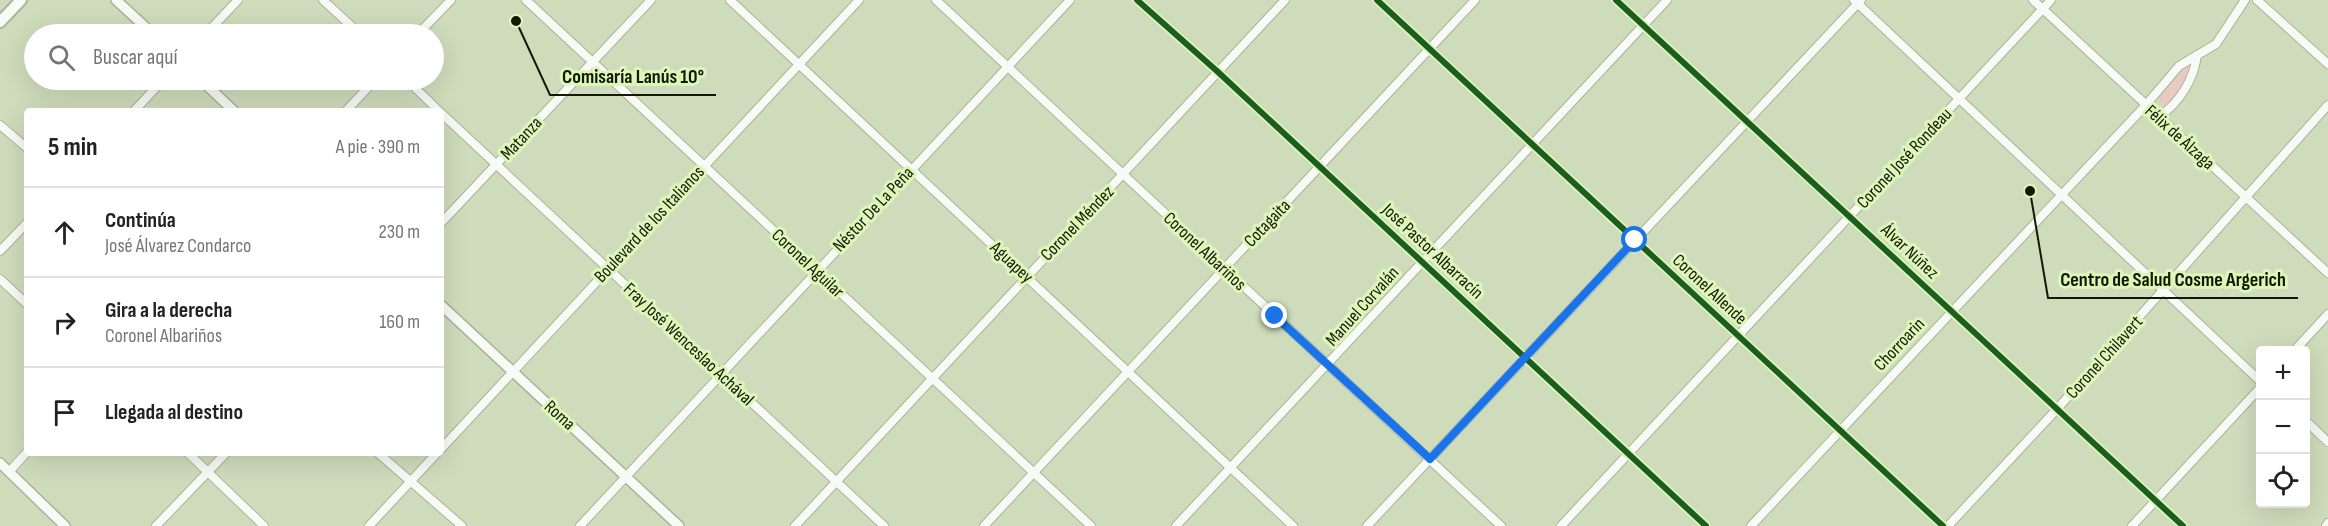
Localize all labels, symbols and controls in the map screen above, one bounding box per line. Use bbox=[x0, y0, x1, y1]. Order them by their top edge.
search box bbox=[24, 24, 444, 90]
icon: search bbox=[45, 41, 78, 74]
text: Buscar aquí bbox=[93, 44, 178, 71]
callout: Comisaría Lanús 10° bbox=[550, 57, 716, 95]
text: Comisaría Lanús 10° bbox=[562, 65, 704, 89]
street label: Félix de Álzaga bbox=[2140, 101, 2219, 174]
street label: Coronel José Rondeau bbox=[1852, 104, 1956, 213]
street label: Matanza bbox=[496, 112, 546, 164]
text: 5 min bbox=[48, 132, 98, 163]
text: A pie · 390 m bbox=[336, 135, 420, 159]
street label: Boulevard de los Italianos bbox=[590, 162, 709, 287]
street label: Néstor De La Peña bbox=[829, 162, 918, 256]
street label: Coronel Méndez bbox=[1036, 181, 1119, 265]
street label: Cotagaita bbox=[1240, 195, 1295, 251]
street label: José Pastor Albarracín bbox=[1377, 199, 1487, 303]
text: Continúa bbox=[105, 207, 176, 234]
street label: Coronel Albariños bbox=[1159, 208, 1250, 295]
icon: ahead bbox=[48, 216, 81, 249]
street label: Álvar Núñez bbox=[1876, 219, 1943, 284]
text: 230 m bbox=[378, 220, 420, 244]
street label: Coronel Aguilar bbox=[767, 225, 848, 302]
route start bbox=[1621, 226, 1647, 252]
text: José Álvarez Condarco bbox=[105, 234, 251, 258]
street label: Aguapey bbox=[985, 237, 1038, 288]
street label: Coronel Allende bbox=[1668, 250, 1751, 329]
callout: Centro de Salud Cosme Argerich bbox=[2048, 260, 2298, 298]
street label: Manuel Corvalán bbox=[1321, 262, 1403, 350]
text: Centro de Salud Cosme Argerich bbox=[2060, 268, 2286, 292]
street label: Fray José Wenceslao Achával bbox=[619, 279, 758, 410]
text: Gira a la derecha bbox=[105, 297, 232, 324]
route end bbox=[1261, 302, 1287, 328]
icon: right bbox=[48, 306, 81, 339]
text: 160 m bbox=[379, 310, 420, 334]
street label: Coronel Chilavert bbox=[2062, 311, 2147, 403]
street label: Chorroarin bbox=[1870, 314, 1929, 375]
text: Coronel Albariños bbox=[105, 324, 222, 348]
map controls bbox=[2256, 346, 2310, 508]
button: + bbox=[2256, 346, 2310, 400]
icon: arrive bbox=[48, 396, 81, 429]
street label: Roma bbox=[540, 396, 579, 435]
text: Llegada al destino bbox=[105, 399, 243, 426]
button: − bbox=[2256, 400, 2310, 454]
button: locate bbox=[2256, 454, 2310, 508]

